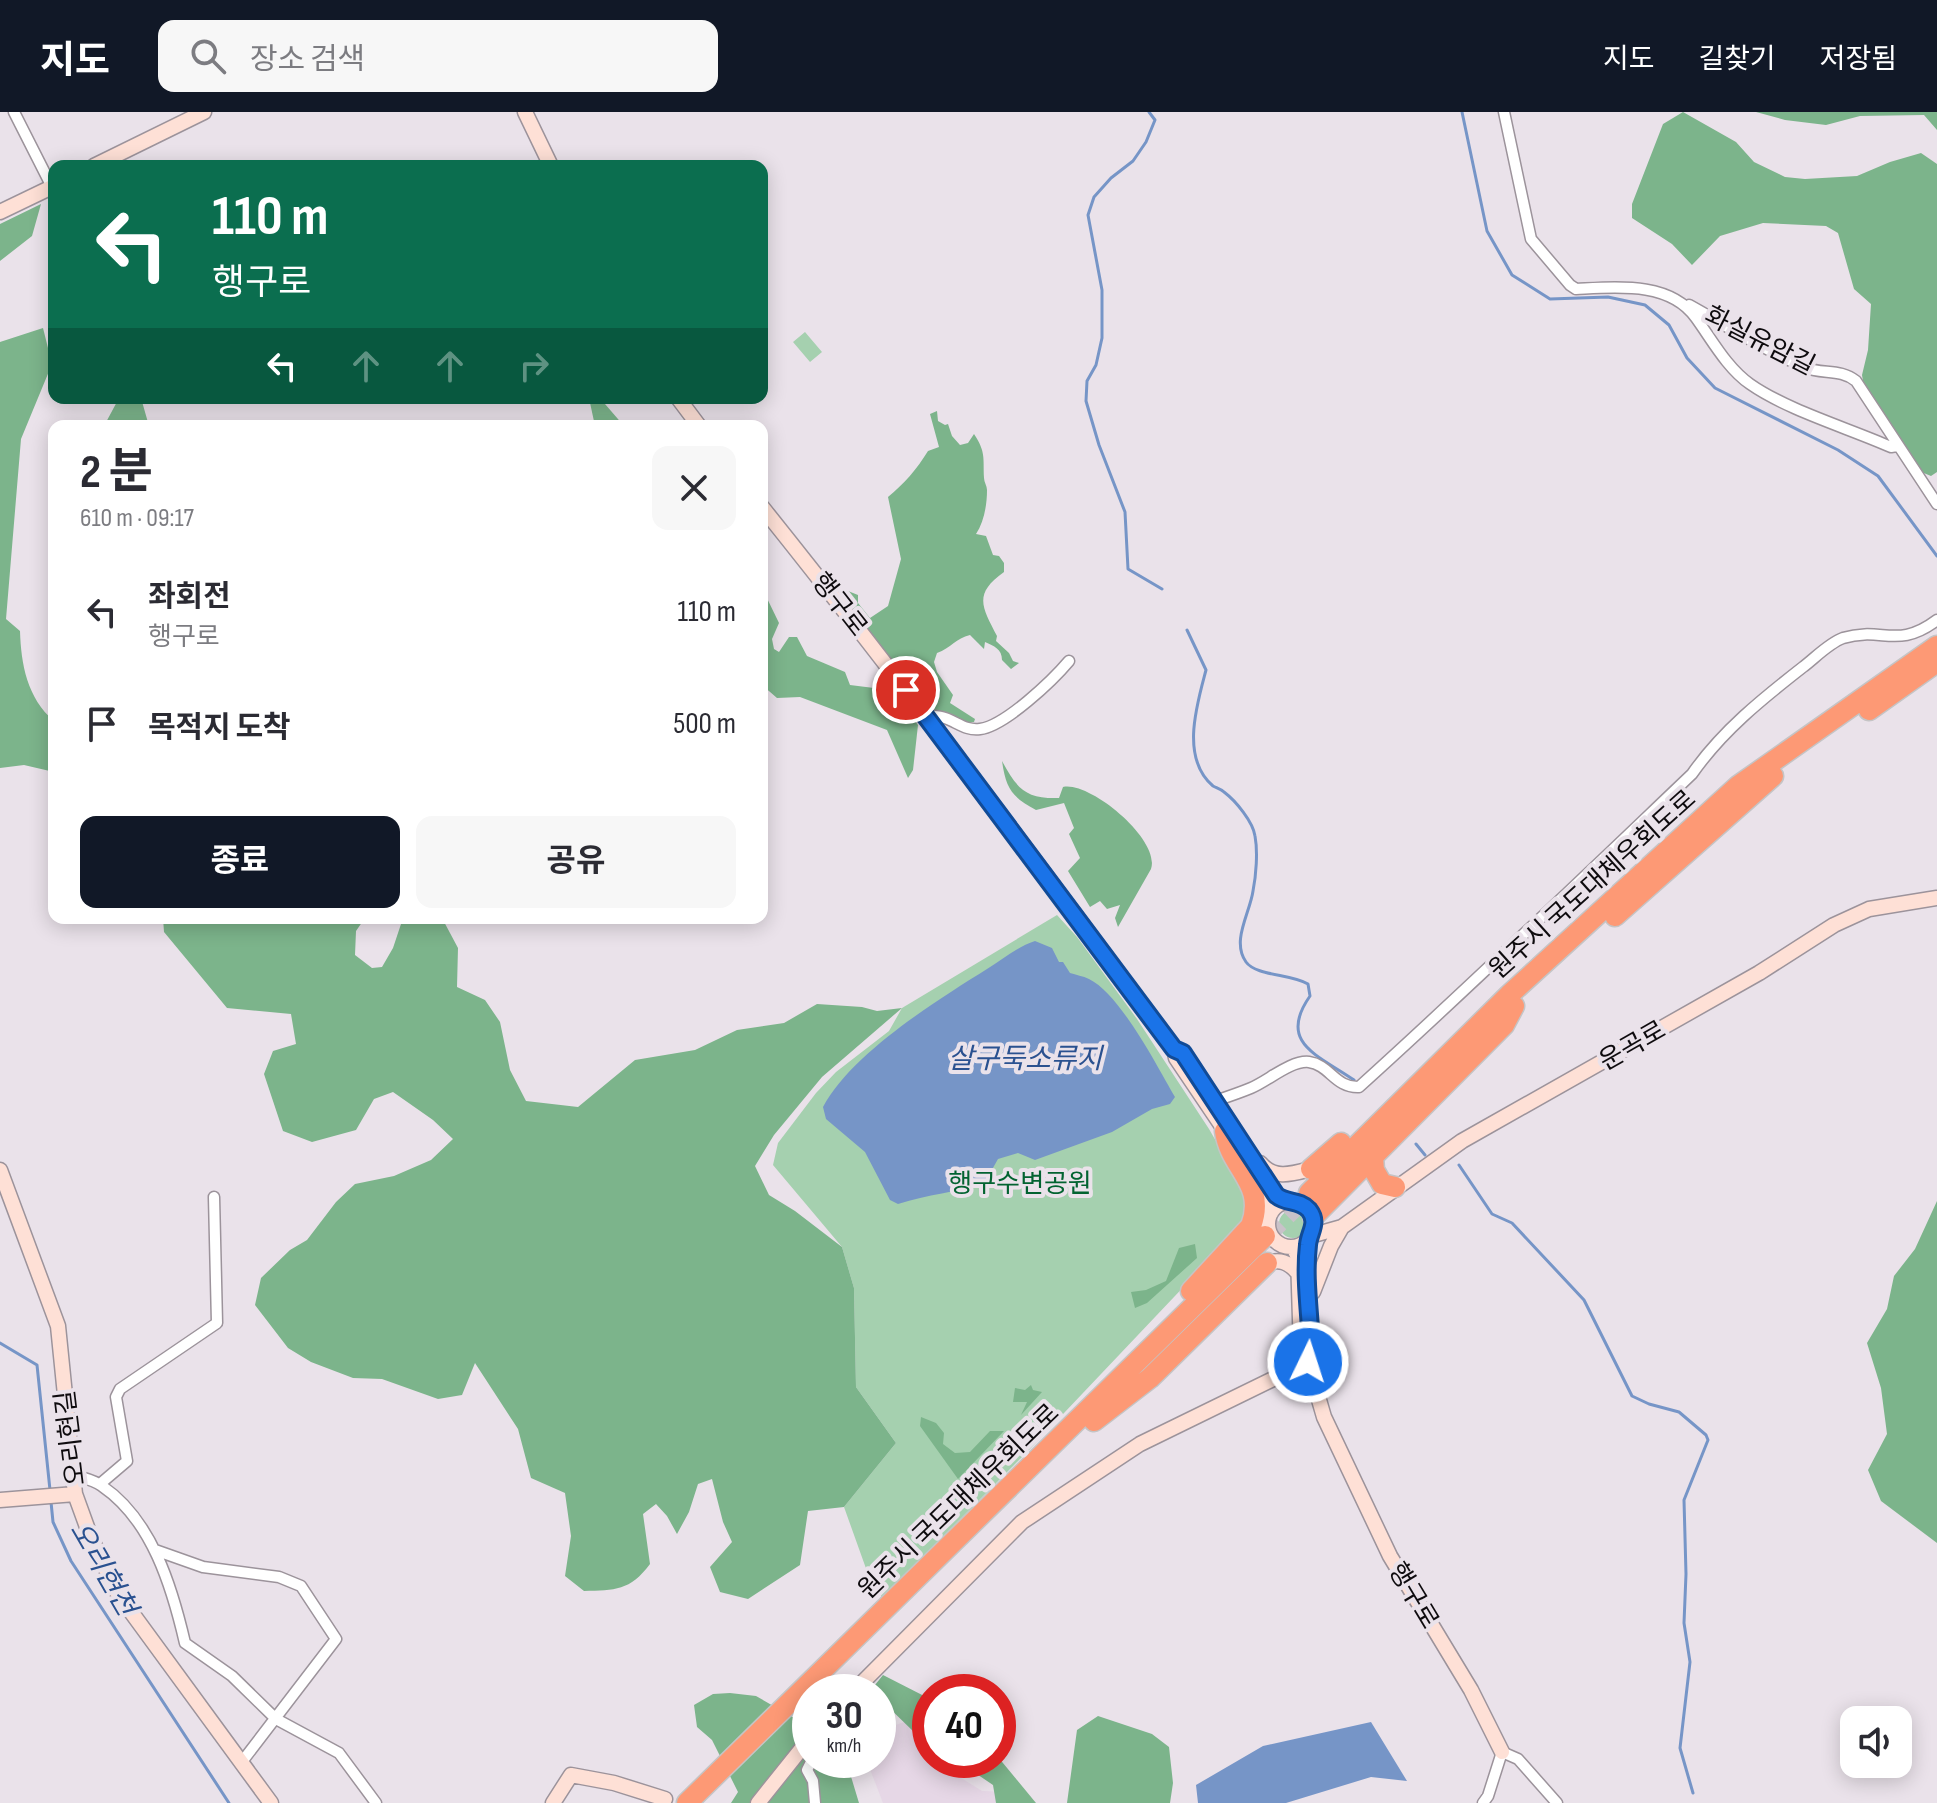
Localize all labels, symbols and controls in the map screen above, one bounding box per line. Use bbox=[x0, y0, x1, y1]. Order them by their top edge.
search box bbox=[158, 20, 718, 92]
icon: search bbox=[186, 34, 230, 78]
text: 지도 bbox=[40, 39, 110, 84]
text: 장소 검색 bbox=[250, 42, 365, 78]
text: 지도 bbox=[1603, 43, 1654, 76]
text: 길찾기 bbox=[1698, 43, 1776, 76]
text: 저장됨 bbox=[1820, 43, 1897, 76]
text: 110 m bbox=[212, 184, 328, 251]
icon: left bbox=[80, 192, 184, 296]
text: 행구로 bbox=[212, 262, 311, 305]
street label: 화실유암길 bbox=[1699, 300, 1820, 382]
icon: left bbox=[260, 344, 304, 388]
icon: ahead bbox=[344, 344, 388, 388]
icon: ahead bbox=[428, 344, 472, 388]
icon: right bbox=[512, 344, 556, 388]
text: 2 분 bbox=[80, 444, 153, 501]
button: close bbox=[652, 446, 736, 530]
text: 610 m · 09:17 bbox=[80, 503, 194, 534]
street label: 행구로 bbox=[805, 567, 873, 643]
text: 좌회전 bbox=[148, 579, 231, 615]
icon: left bbox=[80, 590, 124, 634]
text: 110 m bbox=[678, 594, 736, 630]
text: 행구로 bbox=[148, 622, 220, 653]
pin bbox=[872, 656, 940, 724]
icon: arrive bbox=[884, 668, 928, 712]
icon: arrive bbox=[80, 702, 124, 746]
text: 500 m bbox=[673, 706, 736, 742]
text: 목적지 도착 bbox=[148, 710, 291, 746]
street label: 원주시 국도대체우회도로 bbox=[1483, 784, 1703, 986]
button: 종료 bbox=[80, 816, 400, 908]
button: 공유 bbox=[416, 816, 736, 908]
street label: 운곡로 bbox=[1594, 1015, 1672, 1078]
water label: 살구둑소류지 bbox=[948, 1043, 1105, 1076]
park label: 행구수변공원 bbox=[948, 1169, 1092, 1200]
position arrow bbox=[1266, 1320, 1350, 1404]
street label: 오리현길 bbox=[50, 1388, 93, 1487]
street label: 원주시 국도대체우회도로 bbox=[852, 1398, 1066, 1606]
water label: 오리현천 bbox=[63, 1516, 144, 1624]
street label: 행구로 bbox=[1381, 1557, 1444, 1635]
speed limit sign: 40 bbox=[912, 1674, 1016, 1778]
text: 30 bbox=[826, 1692, 862, 1740]
map controls bbox=[1840, 1706, 1912, 1778]
button: sound bbox=[1840, 1706, 1912, 1778]
text: km/h bbox=[827, 1734, 861, 1758]

